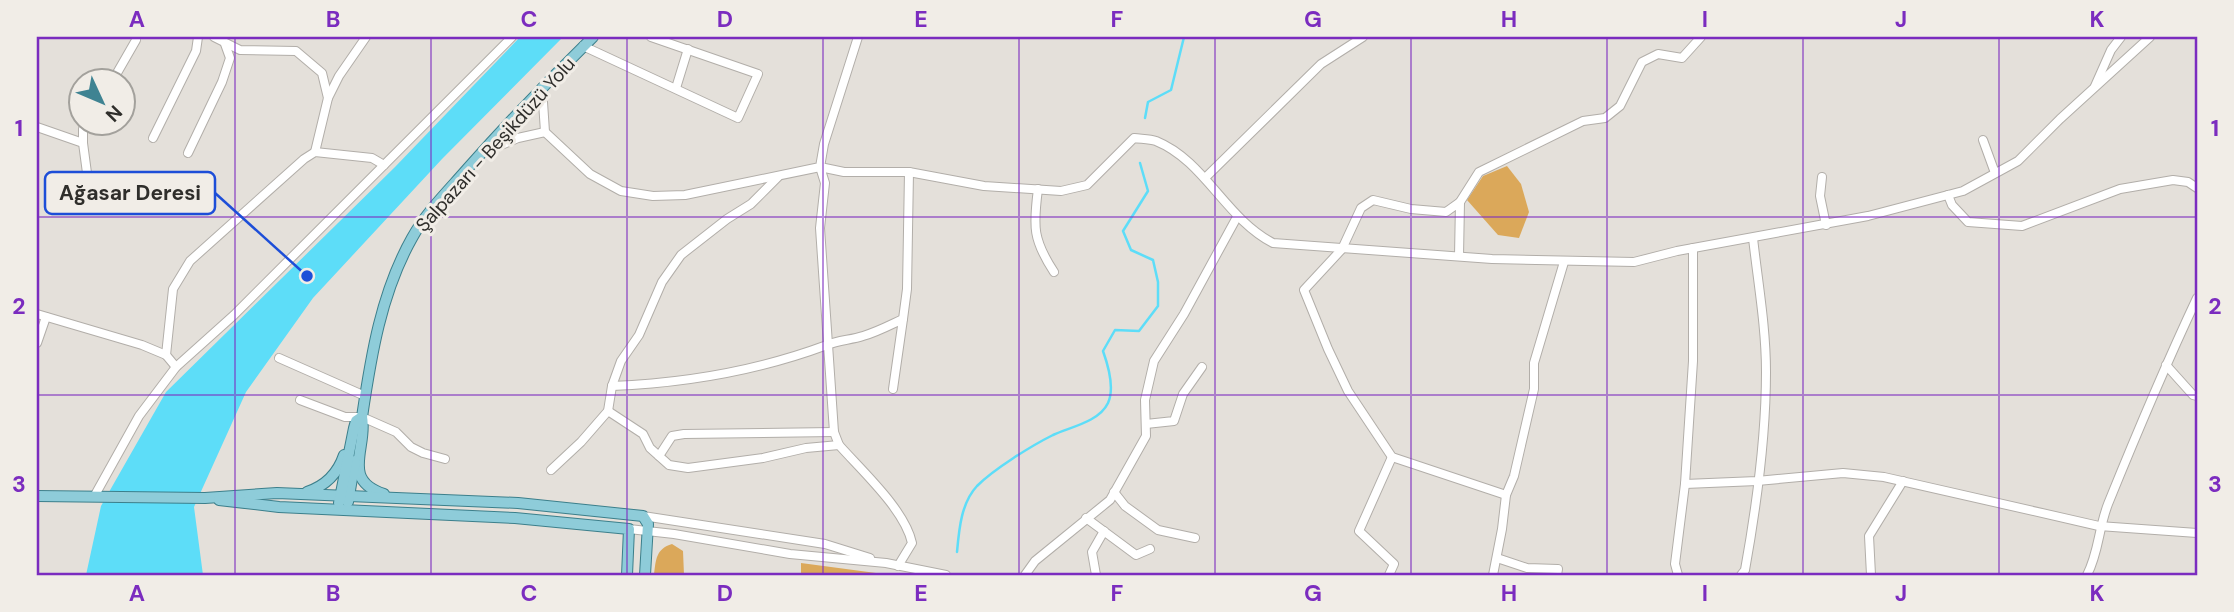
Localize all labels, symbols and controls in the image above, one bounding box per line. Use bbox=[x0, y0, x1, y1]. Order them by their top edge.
text: A bbox=[129, 4, 145, 34]
text: B bbox=[326, 4, 340, 34]
text: C bbox=[521, 4, 537, 34]
text: D bbox=[717, 4, 733, 34]
text: E bbox=[914, 4, 928, 34]
text: F bbox=[1111, 4, 1124, 34]
text: G bbox=[1304, 4, 1322, 34]
text: H bbox=[1501, 4, 1517, 34]
text: I bbox=[1702, 4, 1708, 34]
text: J bbox=[1895, 4, 1907, 34]
text: K bbox=[2089, 4, 2105, 34]
street label: Şalpazarı - Beşikdüzü Yolu bbox=[410, 52, 581, 237]
north arrow bbox=[66, 66, 136, 136]
text: N bbox=[100, 100, 128, 127]
text: 1 bbox=[15, 113, 23, 143]
text: 1 bbox=[2211, 113, 2219, 143]
callout: Ağasar Deresi bbox=[45, 172, 215, 214]
text: Ağasar Deresi bbox=[59, 179, 201, 207]
text: 2 bbox=[12, 291, 26, 321]
text: 2 bbox=[2208, 291, 2222, 321]
text: 3 bbox=[12, 469, 26, 499]
text: 3 bbox=[2208, 469, 2222, 499]
text: A bbox=[129, 578, 145, 608]
text: B bbox=[326, 578, 340, 608]
text: C bbox=[521, 578, 537, 608]
text: D bbox=[717, 578, 733, 608]
text: E bbox=[914, 578, 928, 608]
text: F bbox=[1111, 578, 1124, 608]
text: G bbox=[1304, 578, 1322, 608]
text: H bbox=[1501, 578, 1517, 608]
text: I bbox=[1702, 578, 1708, 608]
text: J bbox=[1895, 578, 1907, 608]
text: K bbox=[2089, 578, 2105, 608]

